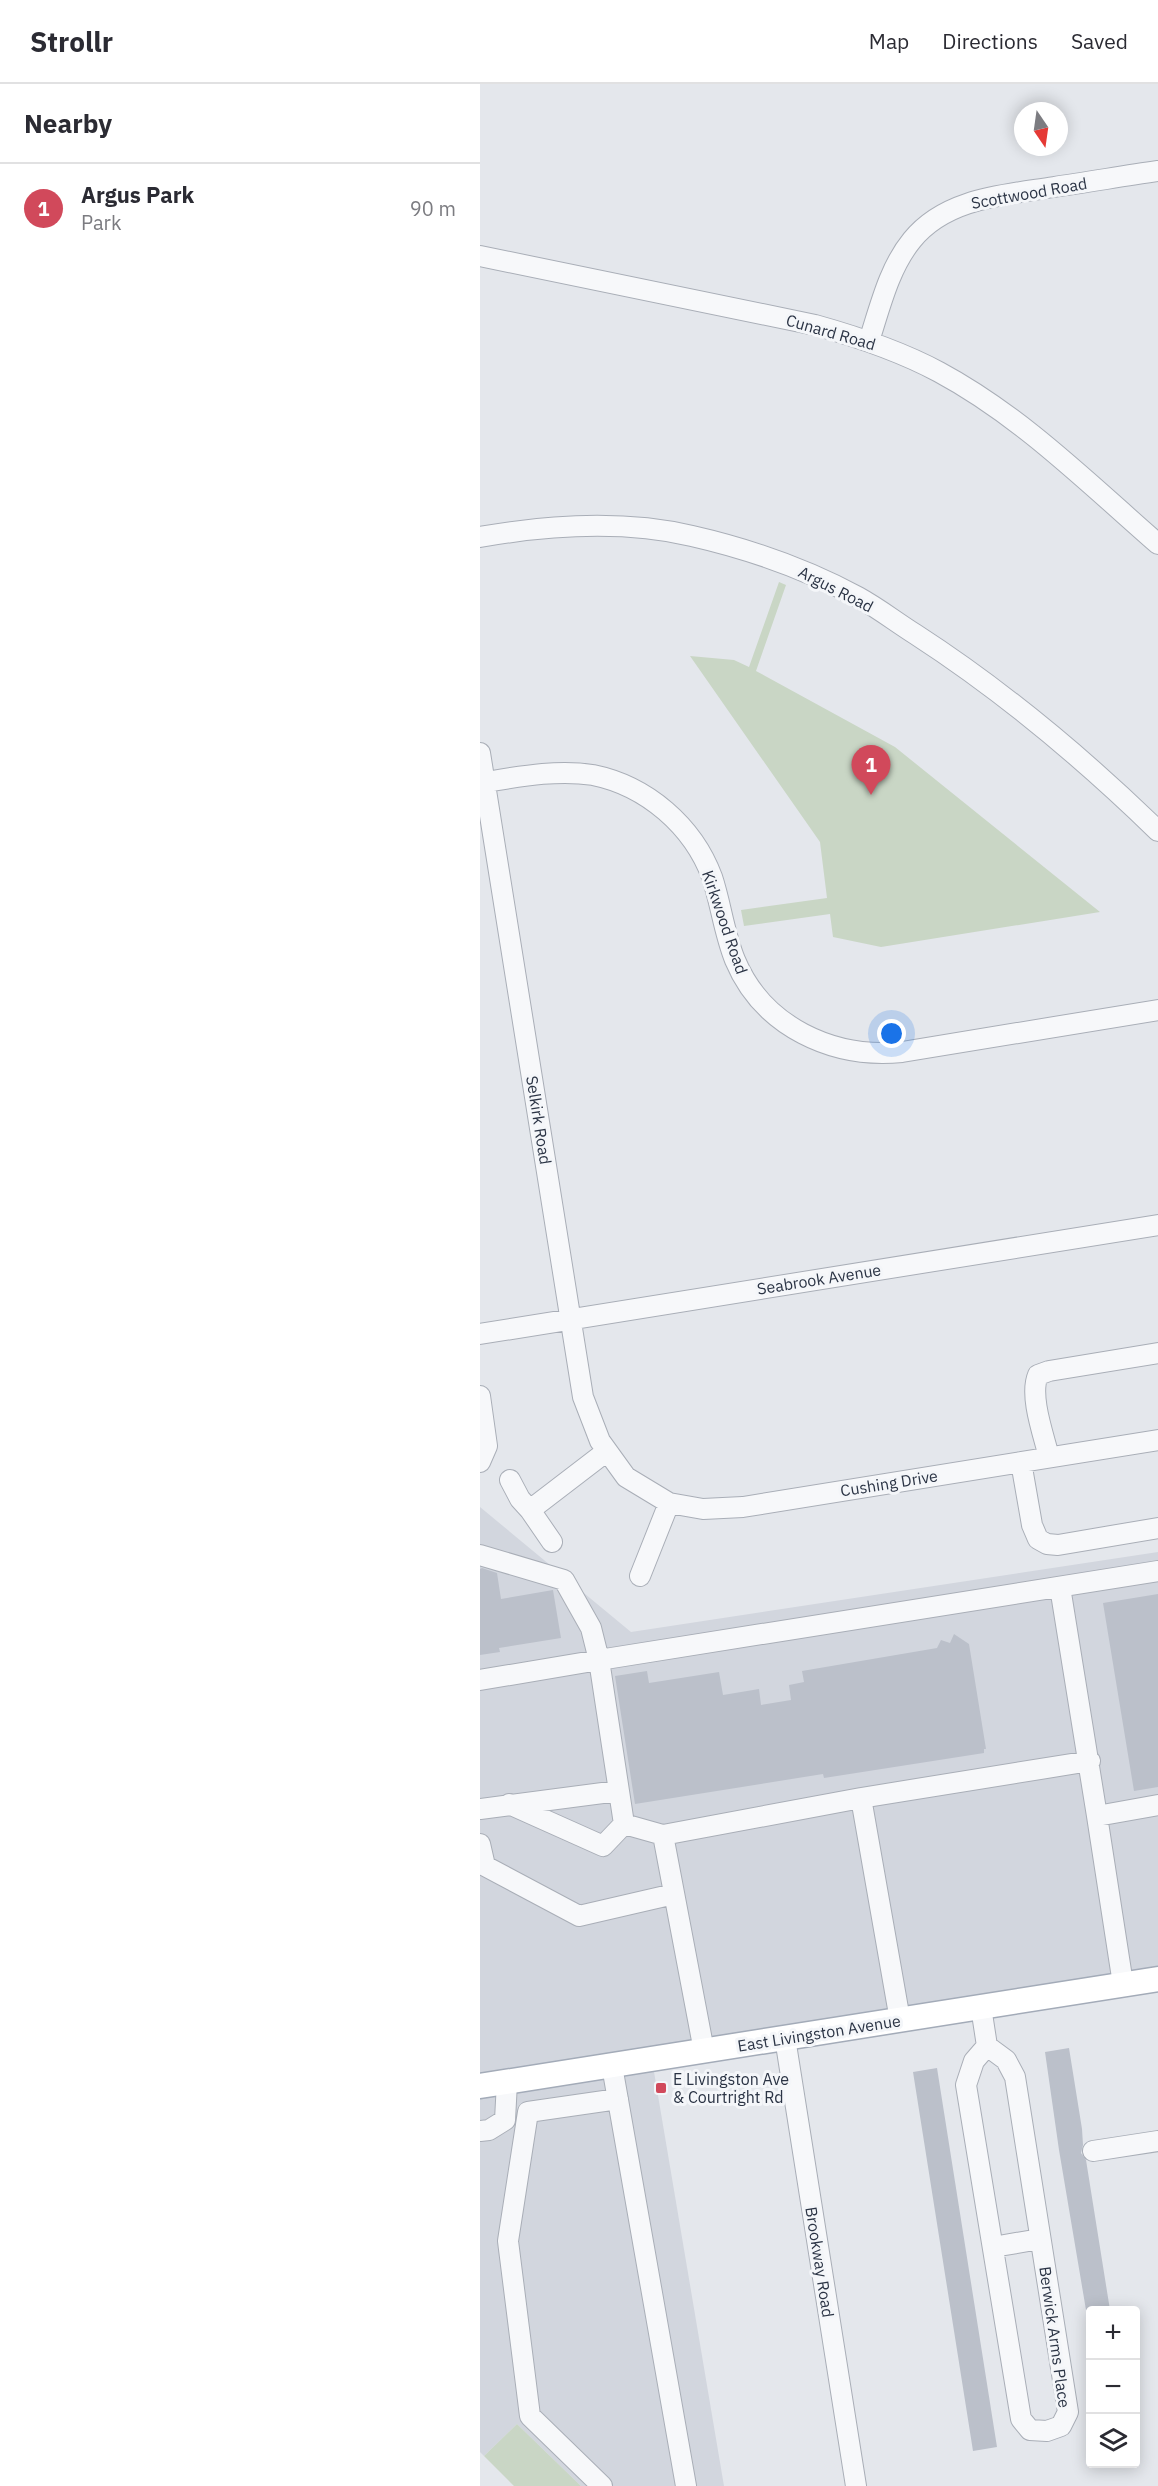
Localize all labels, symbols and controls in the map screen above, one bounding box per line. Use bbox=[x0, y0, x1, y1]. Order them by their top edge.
text: Strollr bbox=[30, 23, 113, 60]
text: Map bbox=[869, 27, 909, 55]
text: Directions bbox=[942, 27, 1038, 55]
text: Saved bbox=[1071, 27, 1128, 55]
north arrow bbox=[1014, 102, 1068, 156]
text: Nearby bbox=[24, 106, 112, 140]
street label: Scottwood Road bbox=[970, 173, 1088, 213]
text: Argus Park bbox=[81, 180, 194, 209]
text: 1 bbox=[38, 195, 50, 222]
text: 90 m bbox=[410, 195, 456, 222]
text: Park bbox=[81, 209, 121, 236]
street label: Cunard Road bbox=[784, 310, 878, 354]
street label: Argus Road bbox=[795, 562, 877, 616]
pin: 1 bbox=[852, 746, 890, 795]
street label: Kirkwood Road bbox=[698, 867, 752, 977]
your location bbox=[877, 1019, 906, 1048]
street label: Selkirk Road bbox=[522, 1074, 556, 1166]
street label: Seabrook Avenue bbox=[756, 1259, 883, 1299]
street label: Cushing Drive bbox=[839, 1465, 939, 1501]
street label: East Livingston Avenue bbox=[736, 2010, 902, 2056]
place label: E Livingston Ave & Courtright Rd bbox=[673, 2069, 789, 2107]
marker: E Livingston Ave & Courtright Rd bbox=[654, 2081, 668, 2095]
street label: Brookway Road bbox=[801, 2205, 839, 2319]
street label: Berwick Arms Place bbox=[1035, 2265, 1075, 2409]
map controls bbox=[1086, 2306, 1140, 2468]
button: + bbox=[1086, 2306, 1140, 2360]
button: − bbox=[1086, 2360, 1140, 2414]
button: layers bbox=[1086, 2414, 1140, 2468]

